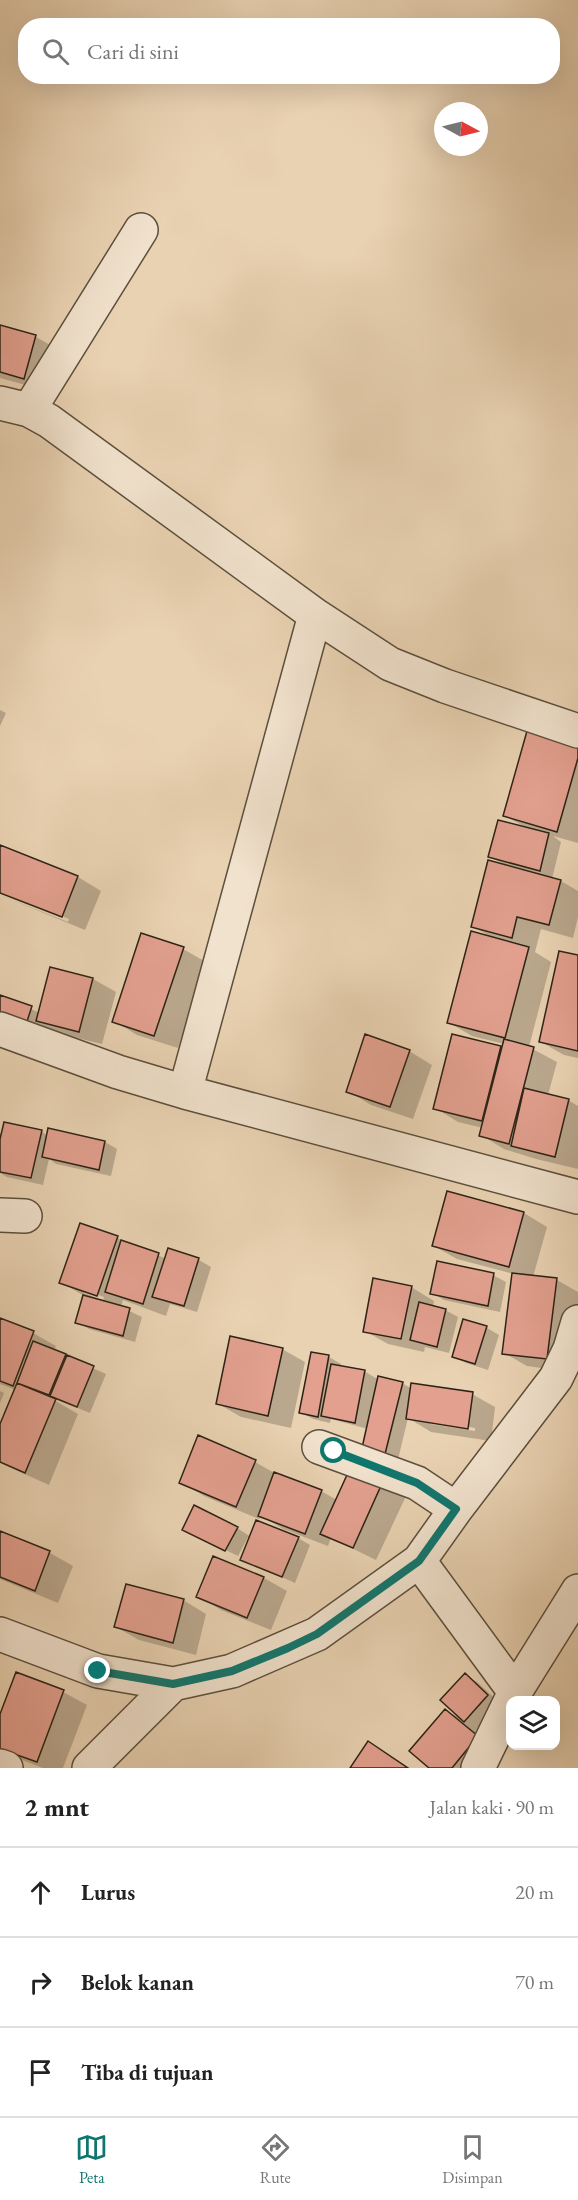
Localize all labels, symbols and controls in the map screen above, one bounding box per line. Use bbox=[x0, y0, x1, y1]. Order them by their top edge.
search box bbox=[18, 18, 560, 84]
icon: search bbox=[39, 35, 72, 68]
text: Cari di sini bbox=[87, 37, 179, 66]
north arrow bbox=[434, 102, 488, 156]
route start bbox=[320, 1437, 346, 1463]
route end bbox=[84, 1657, 110, 1683]
map controls bbox=[506, 1696, 560, 1750]
button: layers bbox=[506, 1696, 560, 1750]
text: 2 mnt bbox=[24, 1790, 89, 1824]
text: Jalan kaki · 90 m bbox=[429, 1794, 554, 1820]
icon: ahead bbox=[24, 1876, 57, 1909]
text: Lurus bbox=[81, 1878, 135, 1907]
text: 20 m bbox=[515, 1879, 554, 1905]
icon: right bbox=[24, 1966, 57, 1999]
text: Belok kanan bbox=[81, 1968, 194, 1997]
text: 70 m bbox=[515, 1969, 554, 1995]
icon: arrive bbox=[24, 2056, 57, 2089]
text: Tiba di tujuan bbox=[81, 2058, 213, 2087]
tab: Peta bbox=[75, 2131, 108, 2188]
tab: Rute bbox=[259, 2131, 292, 2188]
tab: Disimpan bbox=[442, 2131, 503, 2188]

